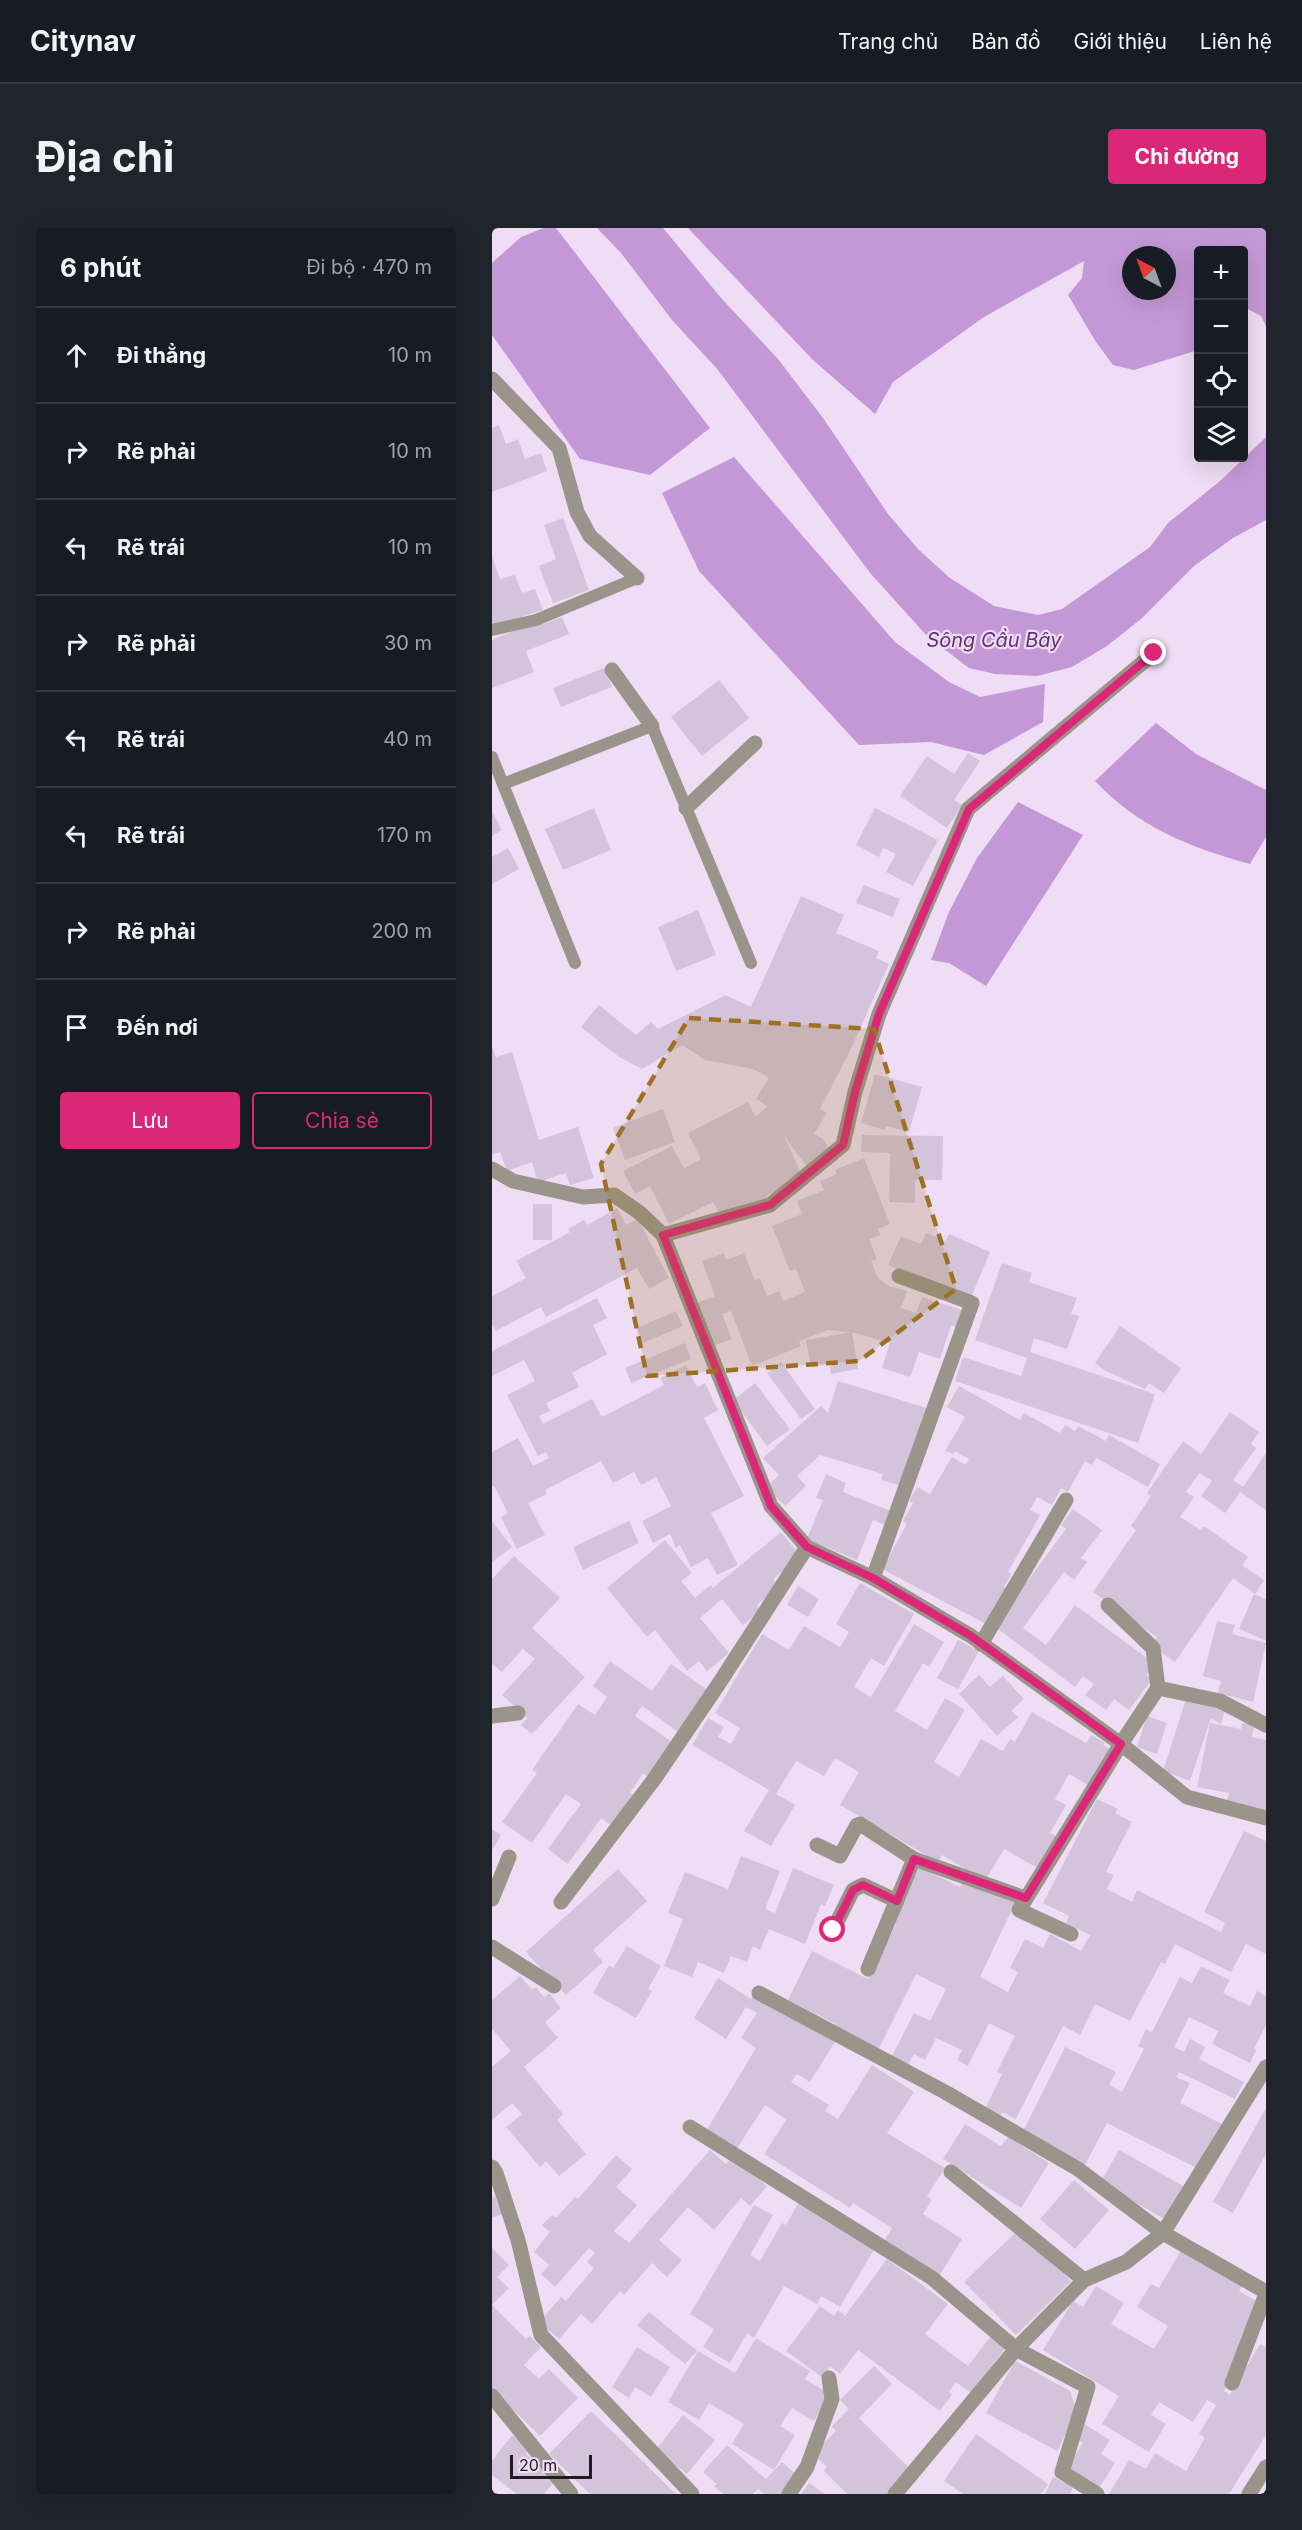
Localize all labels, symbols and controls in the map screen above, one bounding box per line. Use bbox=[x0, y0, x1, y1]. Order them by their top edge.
text: Citynav bbox=[30, 24, 136, 58]
text: Trang chủ bbox=[838, 29, 938, 54]
text: Bản đồ bbox=[971, 29, 1041, 54]
text: Giới thiệu bbox=[1074, 29, 1167, 54]
text: Liên hệ bbox=[1200, 29, 1272, 54]
button: Chỉ đường bbox=[1108, 129, 1266, 184]
text: Địa chỉ bbox=[36, 131, 174, 182]
north arrow bbox=[1122, 246, 1176, 300]
map controls bbox=[1194, 246, 1248, 462]
button: + bbox=[1194, 246, 1248, 300]
text: 6 phút bbox=[60, 252, 141, 283]
text: Đi bộ · 470 m bbox=[306, 255, 432, 279]
button: − bbox=[1194, 300, 1248, 354]
icon: ahead bbox=[60, 339, 93, 372]
text: Đi thẳng bbox=[117, 342, 206, 368]
text: 10 m bbox=[388, 343, 432, 367]
button: locate bbox=[1194, 354, 1248, 408]
button: layers bbox=[1194, 408, 1248, 462]
icon: right bbox=[60, 435, 93, 468]
text: Rẽ phải bbox=[117, 438, 196, 464]
text: 10 m bbox=[388, 439, 432, 463]
icon: left bbox=[60, 531, 93, 564]
text: Rẽ trái bbox=[117, 534, 185, 560]
text: 10 m bbox=[388, 535, 432, 559]
icon: right bbox=[60, 627, 93, 660]
water label: Sông Cầu Bây bbox=[926, 628, 1062, 652]
text: Rẽ phải bbox=[117, 630, 196, 656]
text: 30 m bbox=[384, 631, 432, 655]
route end bbox=[1140, 639, 1166, 665]
icon: left bbox=[60, 723, 93, 756]
text: Rẽ trái bbox=[117, 726, 185, 752]
text: 40 m bbox=[383, 727, 432, 751]
icon: left bbox=[60, 819, 93, 852]
text: Rẽ trái bbox=[117, 822, 185, 848]
text: 170 m bbox=[377, 823, 432, 847]
icon: right bbox=[60, 915, 93, 948]
text: Rẽ phải bbox=[117, 918, 196, 944]
text: 200 m bbox=[371, 919, 432, 943]
icon: arrive bbox=[60, 1011, 93, 1044]
text: Đến nơi bbox=[117, 1014, 198, 1040]
button: Lưu bbox=[60, 1092, 240, 1149]
button: Chia sẻ bbox=[252, 1092, 432, 1149]
route start bbox=[819, 1916, 845, 1942]
scale bar bbox=[510, 2452, 592, 2480]
text: 20 m bbox=[519, 2455, 557, 2475]

